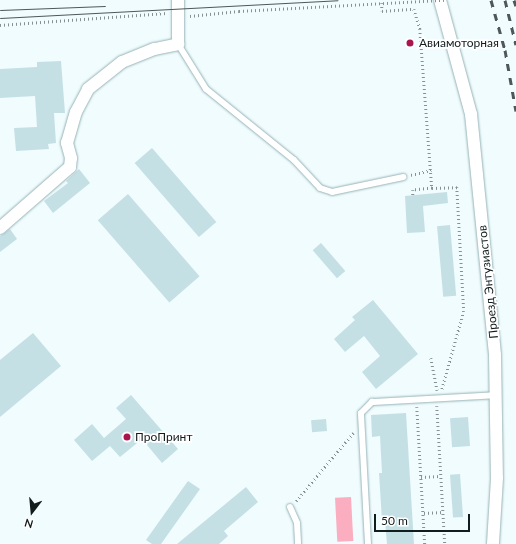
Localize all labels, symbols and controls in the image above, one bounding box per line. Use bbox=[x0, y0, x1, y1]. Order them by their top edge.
place label: Авиамоторная bbox=[419, 36, 499, 50]
marker: Авиамоторная bbox=[404, 37, 416, 49]
street label: Проезд Энтузиастов bbox=[475, 225, 501, 339]
place label: ПроПринт bbox=[135, 430, 192, 444]
marker: ПроПринт bbox=[122, 432, 132, 442]
north arrow bbox=[12, 492, 52, 532]
scale bar bbox=[376, 506, 472, 532]
text: 50 m bbox=[381, 513, 408, 528]
text: N bbox=[23, 517, 34, 531]

